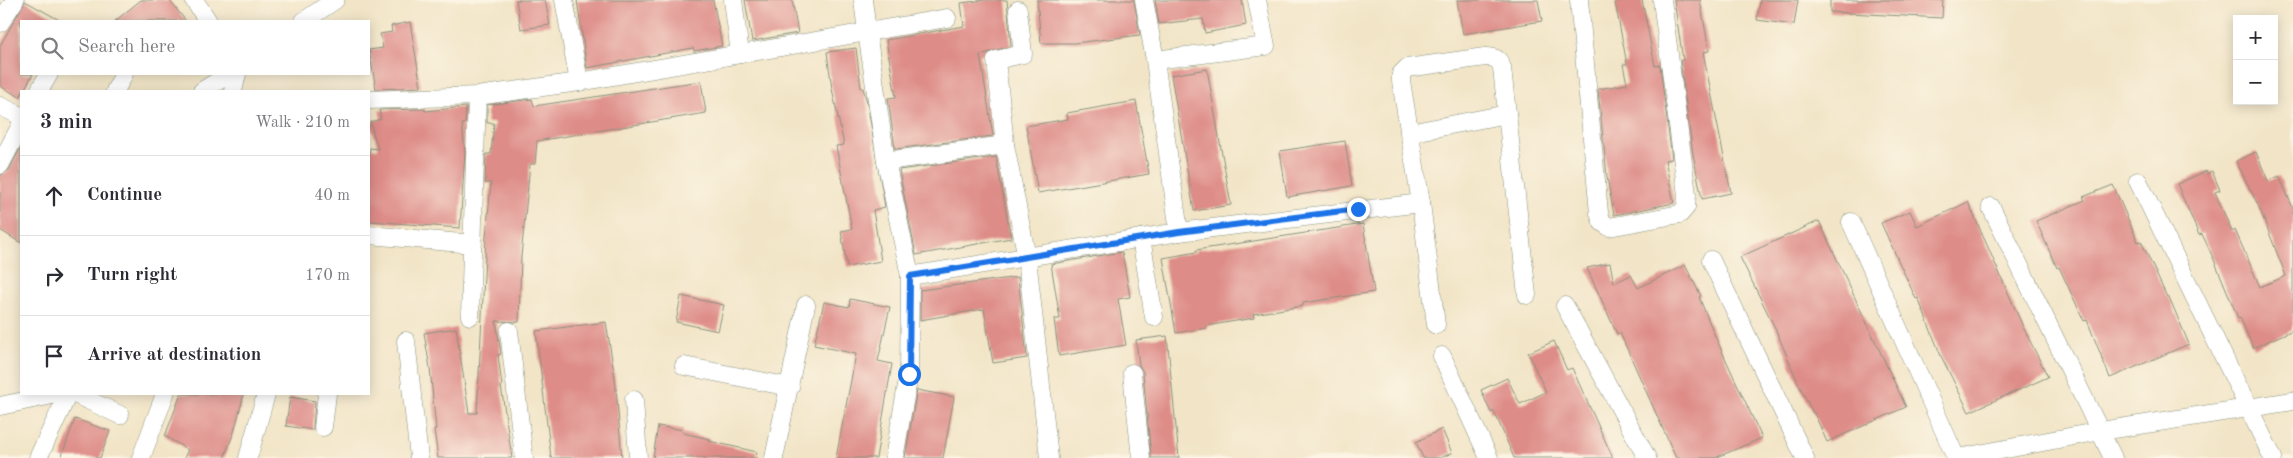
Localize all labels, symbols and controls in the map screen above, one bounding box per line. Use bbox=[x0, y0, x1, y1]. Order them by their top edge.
map controls bbox=[2233, 15, 2278, 105]
button: + bbox=[2233, 15, 2278, 60]
search box bbox=[20, 20, 370, 75]
icon: search bbox=[38, 34, 66, 62]
text: Search here bbox=[78, 38, 175, 57]
button: − bbox=[2233, 60, 2278, 105]
text: 3 min bbox=[40, 112, 93, 133]
text: Walk · 210 m bbox=[255, 115, 350, 131]
icon: ahead bbox=[40, 182, 68, 210]
text: Continue bbox=[87, 186, 162, 205]
text: 40 m bbox=[314, 188, 350, 204]
route end bbox=[1347, 198, 1370, 221]
icon: right bbox=[40, 262, 68, 290]
text: Turn right bbox=[87, 266, 177, 285]
text: 170 m bbox=[305, 268, 350, 284]
icon: arrive bbox=[40, 342, 68, 370]
text: Arrive at destination bbox=[87, 346, 261, 365]
route start bbox=[898, 363, 921, 386]

